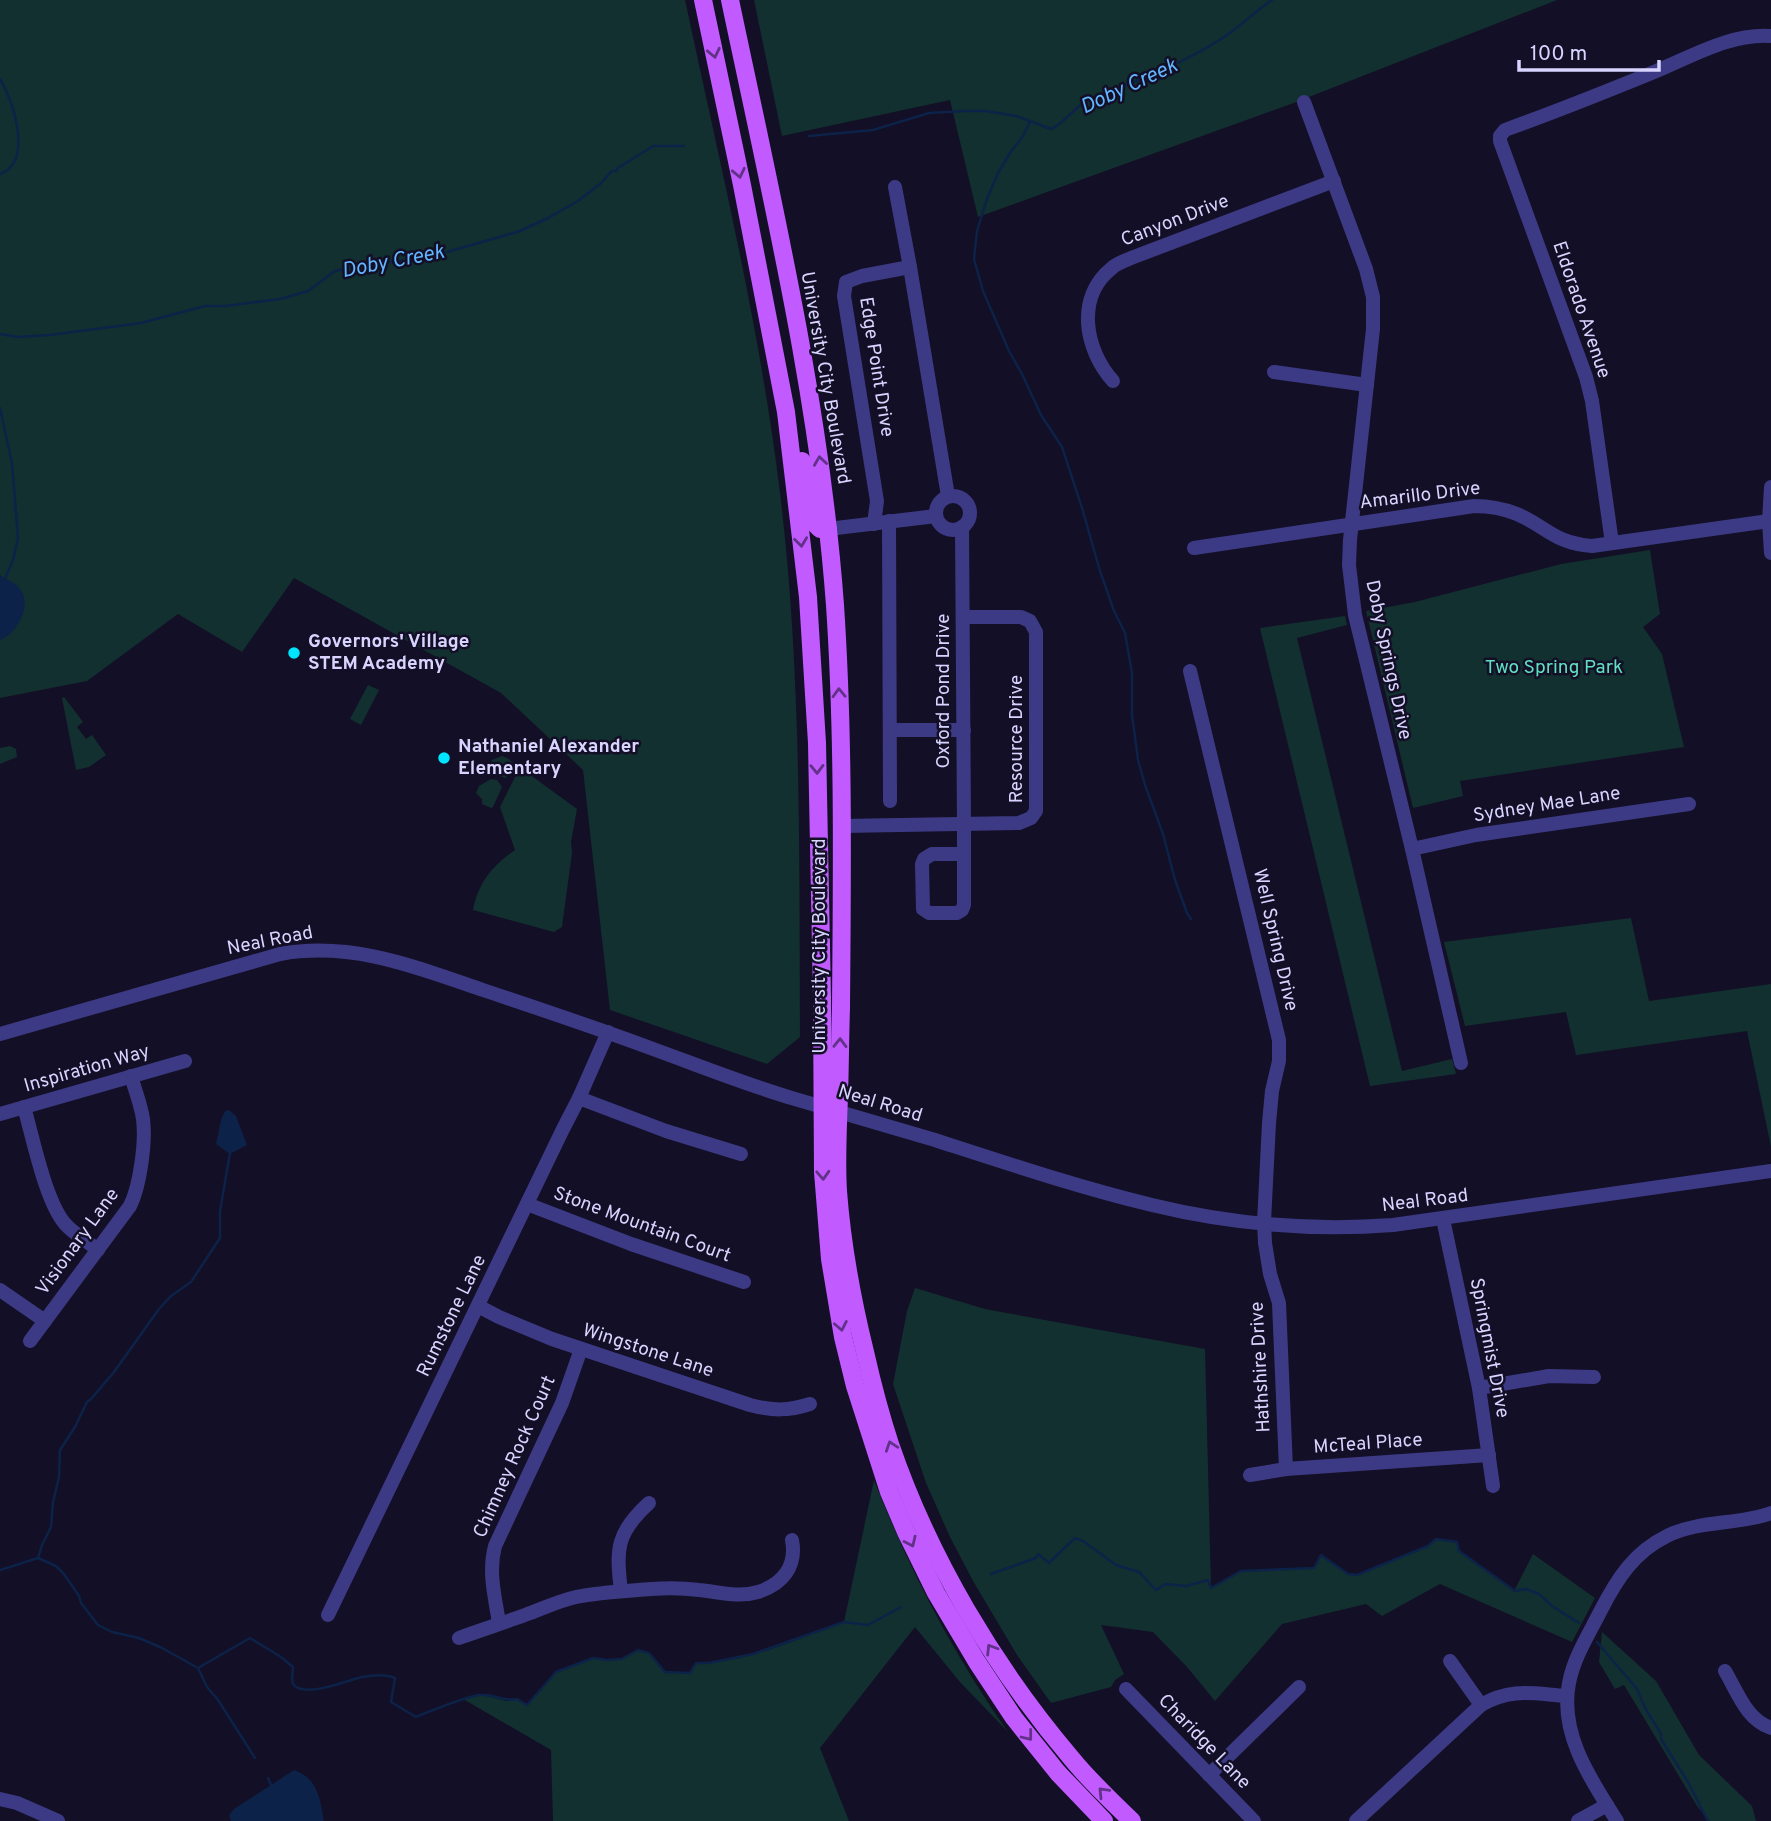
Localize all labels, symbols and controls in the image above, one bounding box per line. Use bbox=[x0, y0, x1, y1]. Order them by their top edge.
scale bar bbox=[1519, 28, 1659, 72]
text: 100 m bbox=[1530, 41, 1587, 68]
one-way arrow bbox=[706, 47, 721, 59]
water label: Doby Creek bbox=[1076, 53, 1182, 121]
one-way arrow bbox=[731, 167, 746, 179]
street label: Canyon Drive bbox=[1118, 189, 1232, 253]
street label: Eldorado Avenue bbox=[1546, 238, 1616, 382]
water label: Doby Creek bbox=[339, 239, 447, 285]
street label: University City Boulevard bbox=[794, 270, 856, 486]
street label: Edge Point Drive bbox=[853, 295, 899, 439]
one-way arrow bbox=[812, 455, 827, 467]
street label: Amarillo Drive bbox=[1358, 477, 1482, 515]
one-way arrow bbox=[794, 536, 809, 548]
street label: Doby Springs Drive bbox=[1359, 578, 1417, 742]
street label: Oxford Pond Drive bbox=[932, 613, 956, 769]
place label: Governors' Village STEM Academy bbox=[308, 630, 469, 676]
marker: Governors' Village STEM Academy bbox=[286, 645, 302, 661]
park label: Two Spring Park bbox=[1485, 656, 1623, 680]
street label: Resource Drive bbox=[1005, 675, 1029, 803]
one-way arrow bbox=[832, 687, 847, 698]
place label: Nathaniel Alexander Elementary bbox=[458, 735, 639, 781]
marker: Nathaniel Alexander Elementary bbox=[436, 750, 452, 766]
one-way arrow bbox=[809, 764, 825, 775]
street label: Sydney Mae Lane bbox=[1472, 782, 1622, 828]
street label: University City Boulevard bbox=[808, 838, 832, 1054]
street label: Well Spring Drive bbox=[1247, 866, 1303, 1014]
street label: Neal Road bbox=[225, 921, 315, 961]
one-way arrow bbox=[832, 1037, 848, 1048]
street label: Inspiration Way bbox=[21, 1040, 153, 1098]
street label: Neal Road bbox=[835, 1080, 925, 1128]
one-way arrow bbox=[815, 1170, 830, 1181]
street label: Stone Mountain Court bbox=[550, 1182, 734, 1268]
street label: Visionary Lane bbox=[31, 1184, 125, 1300]
street label: Neal Road bbox=[1380, 1184, 1470, 1218]
street label: Rumstone Lane bbox=[412, 1251, 492, 1381]
street label: Springmist Drive bbox=[1464, 1276, 1514, 1420]
street label: Hathshire Drive bbox=[1246, 1301, 1276, 1433]
street label: Wingstone Lane bbox=[579, 1319, 717, 1383]
one-way arrow bbox=[833, 1320, 848, 1332]
street label: Chimney Rock Court bbox=[468, 1372, 562, 1542]
street label: McTeal Place bbox=[1313, 1428, 1423, 1460]
one-way arrow bbox=[885, 1440, 899, 1452]
one-way arrow bbox=[903, 1535, 917, 1547]
one-way arrow bbox=[987, 1644, 1000, 1657]
street label: Charidge Lane bbox=[1152, 1689, 1256, 1795]
one-way arrow bbox=[1020, 1728, 1032, 1741]
one-way arrow bbox=[1098, 1787, 1111, 1800]

